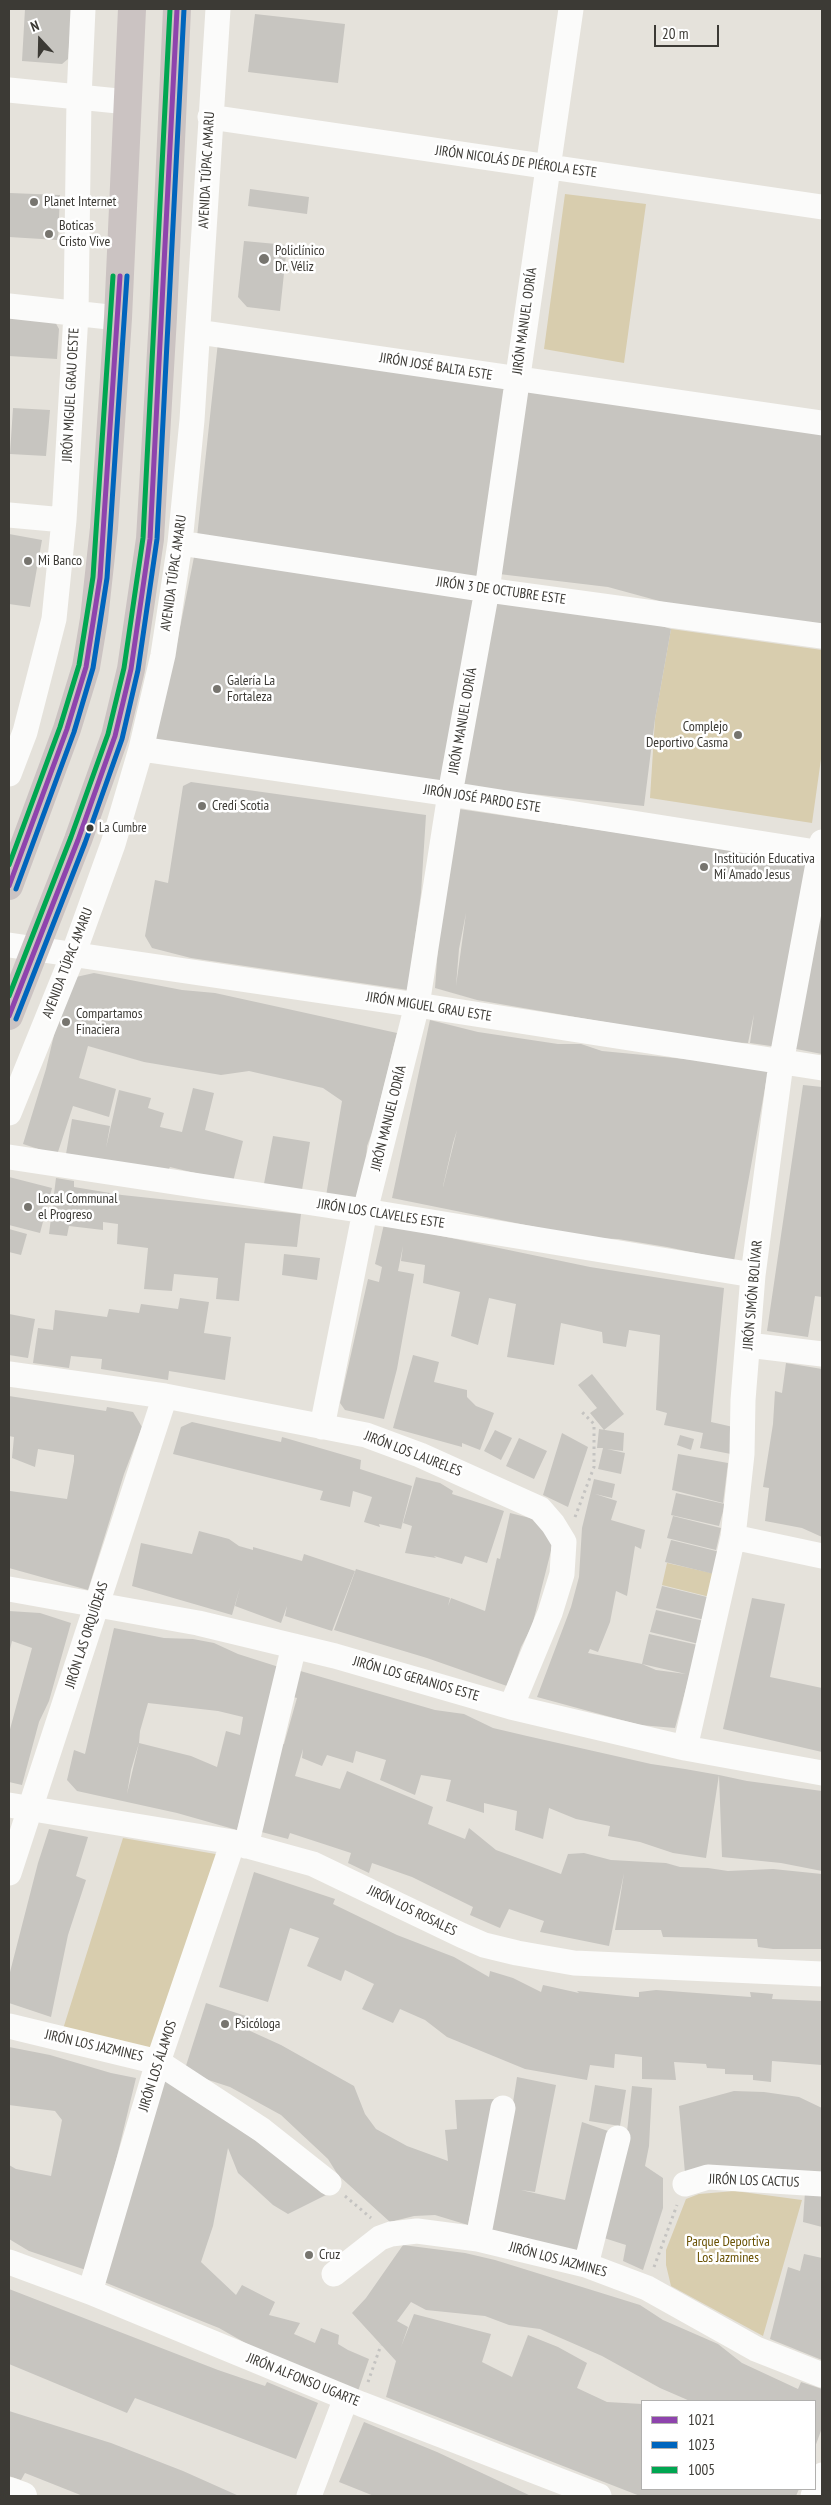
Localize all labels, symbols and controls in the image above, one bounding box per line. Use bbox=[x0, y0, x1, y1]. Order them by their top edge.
north arrow bbox=[15, 15, 65, 65]
scale bar bbox=[656, 15, 721, 47]
text: N bbox=[28, 16, 41, 36]
text: 20 m bbox=[662, 24, 688, 43]
street label: AVENIDA TÚPAC AMARU bbox=[196, 111, 218, 229]
street label: JIRÓN NICOLÁS DE PIÉROLA ESTE bbox=[434, 142, 598, 182]
place label: Planet Internet bbox=[44, 194, 116, 210]
marker: Planet Internet bbox=[28, 196, 40, 208]
place label: Boticas Cristo Vive bbox=[59, 218, 110, 250]
marker: Boticas Cristo Vive bbox=[43, 228, 55, 240]
place label: Policlínico Dr. Véliz bbox=[275, 243, 325, 276]
marker: Policlínico Dr. Véliz bbox=[257, 252, 271, 266]
street label: JIRÓN MANUEL ODRÍA bbox=[509, 266, 541, 376]
street label: JIRÓN MIGUEL GRAU OESTE bbox=[59, 327, 83, 463]
street label: JIRÓN JOSÉ BALTA ESTE bbox=[378, 350, 494, 384]
street label: AVENIDA TÚPAC AMARU bbox=[158, 514, 190, 632]
place label: Mi Banco bbox=[38, 553, 82, 569]
marker: Mi Banco bbox=[22, 555, 34, 567]
street label: JIRÓN 3 DE OCTUBRE ESTE bbox=[435, 574, 567, 608]
street label: JIRÓN MANUEL ODRÍA bbox=[445, 666, 481, 776]
place label: Galería La Fortaleza bbox=[227, 673, 275, 706]
marker: Galería La Fortaleza bbox=[211, 683, 223, 695]
place label: Complejo Deportivo Casma bbox=[646, 719, 728, 752]
marker: Complejo Deportivo Casma bbox=[732, 729, 744, 741]
street label: JIRÓN JOSÉ PARDO ESTE bbox=[422, 781, 542, 817]
place label: Credi Scotia bbox=[212, 798, 269, 814]
marker: Credi Scotia bbox=[196, 800, 208, 812]
place label: La Cumbre bbox=[99, 820, 147, 836]
marker: La Cumbre bbox=[85, 823, 95, 833]
place label: Institución Educativa Mi Amado Jesus bbox=[714, 851, 815, 884]
marker: Institución Educativa Mi Amado Jesus bbox=[698, 861, 710, 873]
street label: AVENIDA TÚPAC AMARU bbox=[39, 905, 97, 1021]
street label: JIRÓN MIGUEL GRAU ESTE bbox=[365, 989, 493, 1025]
place label: Compartamos Finaciera bbox=[76, 1006, 142, 1038]
marker: Compartamos Finaciera bbox=[60, 1016, 72, 1028]
street label: JIRÓN MANUEL ODRÍA bbox=[368, 1064, 410, 1172]
place label: Local Communal el Progreso bbox=[38, 1191, 117, 1224]
street label: JIRÓN LOS CLAVELES ESTE bbox=[316, 1196, 446, 1232]
marker: Local Communal el Progreso bbox=[22, 1201, 34, 1213]
street label: JIRÓN SIMÓN BOLÍVAR bbox=[740, 1239, 766, 1351]
street label: JIRÓN LOS LAURELES bbox=[362, 1428, 464, 1480]
street label: JIRÓN LAS ORQUÍDEAS bbox=[62, 1580, 112, 1690]
street label: JIRÓN LOS GERANIOS ESTE bbox=[351, 1653, 481, 1705]
street label: JIRÓN LOS ROSALES bbox=[365, 1882, 459, 1940]
place label: Psicóloga bbox=[235, 2016, 280, 2032]
street label: JIRÓN LOS ÁLAMOS bbox=[135, 2018, 181, 2114]
marker: Psicóloga bbox=[219, 2018, 231, 2030]
street label: JIRÓN LOS JAZMINES bbox=[43, 2027, 145, 2065]
street label: JIRÓN LOS CACTUS bbox=[708, 2171, 800, 2191]
park label: Parque Deportiva Los Jazmines bbox=[686, 2234, 770, 2266]
street label: JIRÓN LOS JAZMINES bbox=[507, 2239, 609, 2281]
place label: Cruz bbox=[319, 2247, 340, 2263]
marker: Cruz bbox=[303, 2249, 315, 2261]
street label: JIRÓN ALFONSO UGARTE bbox=[244, 2350, 362, 2410]
legend bbox=[641, 2400, 816, 2490]
text: 1021 bbox=[688, 2410, 715, 2429]
text: 1023 bbox=[688, 2435, 715, 2454]
text: 1005 bbox=[688, 2460, 715, 2479]

